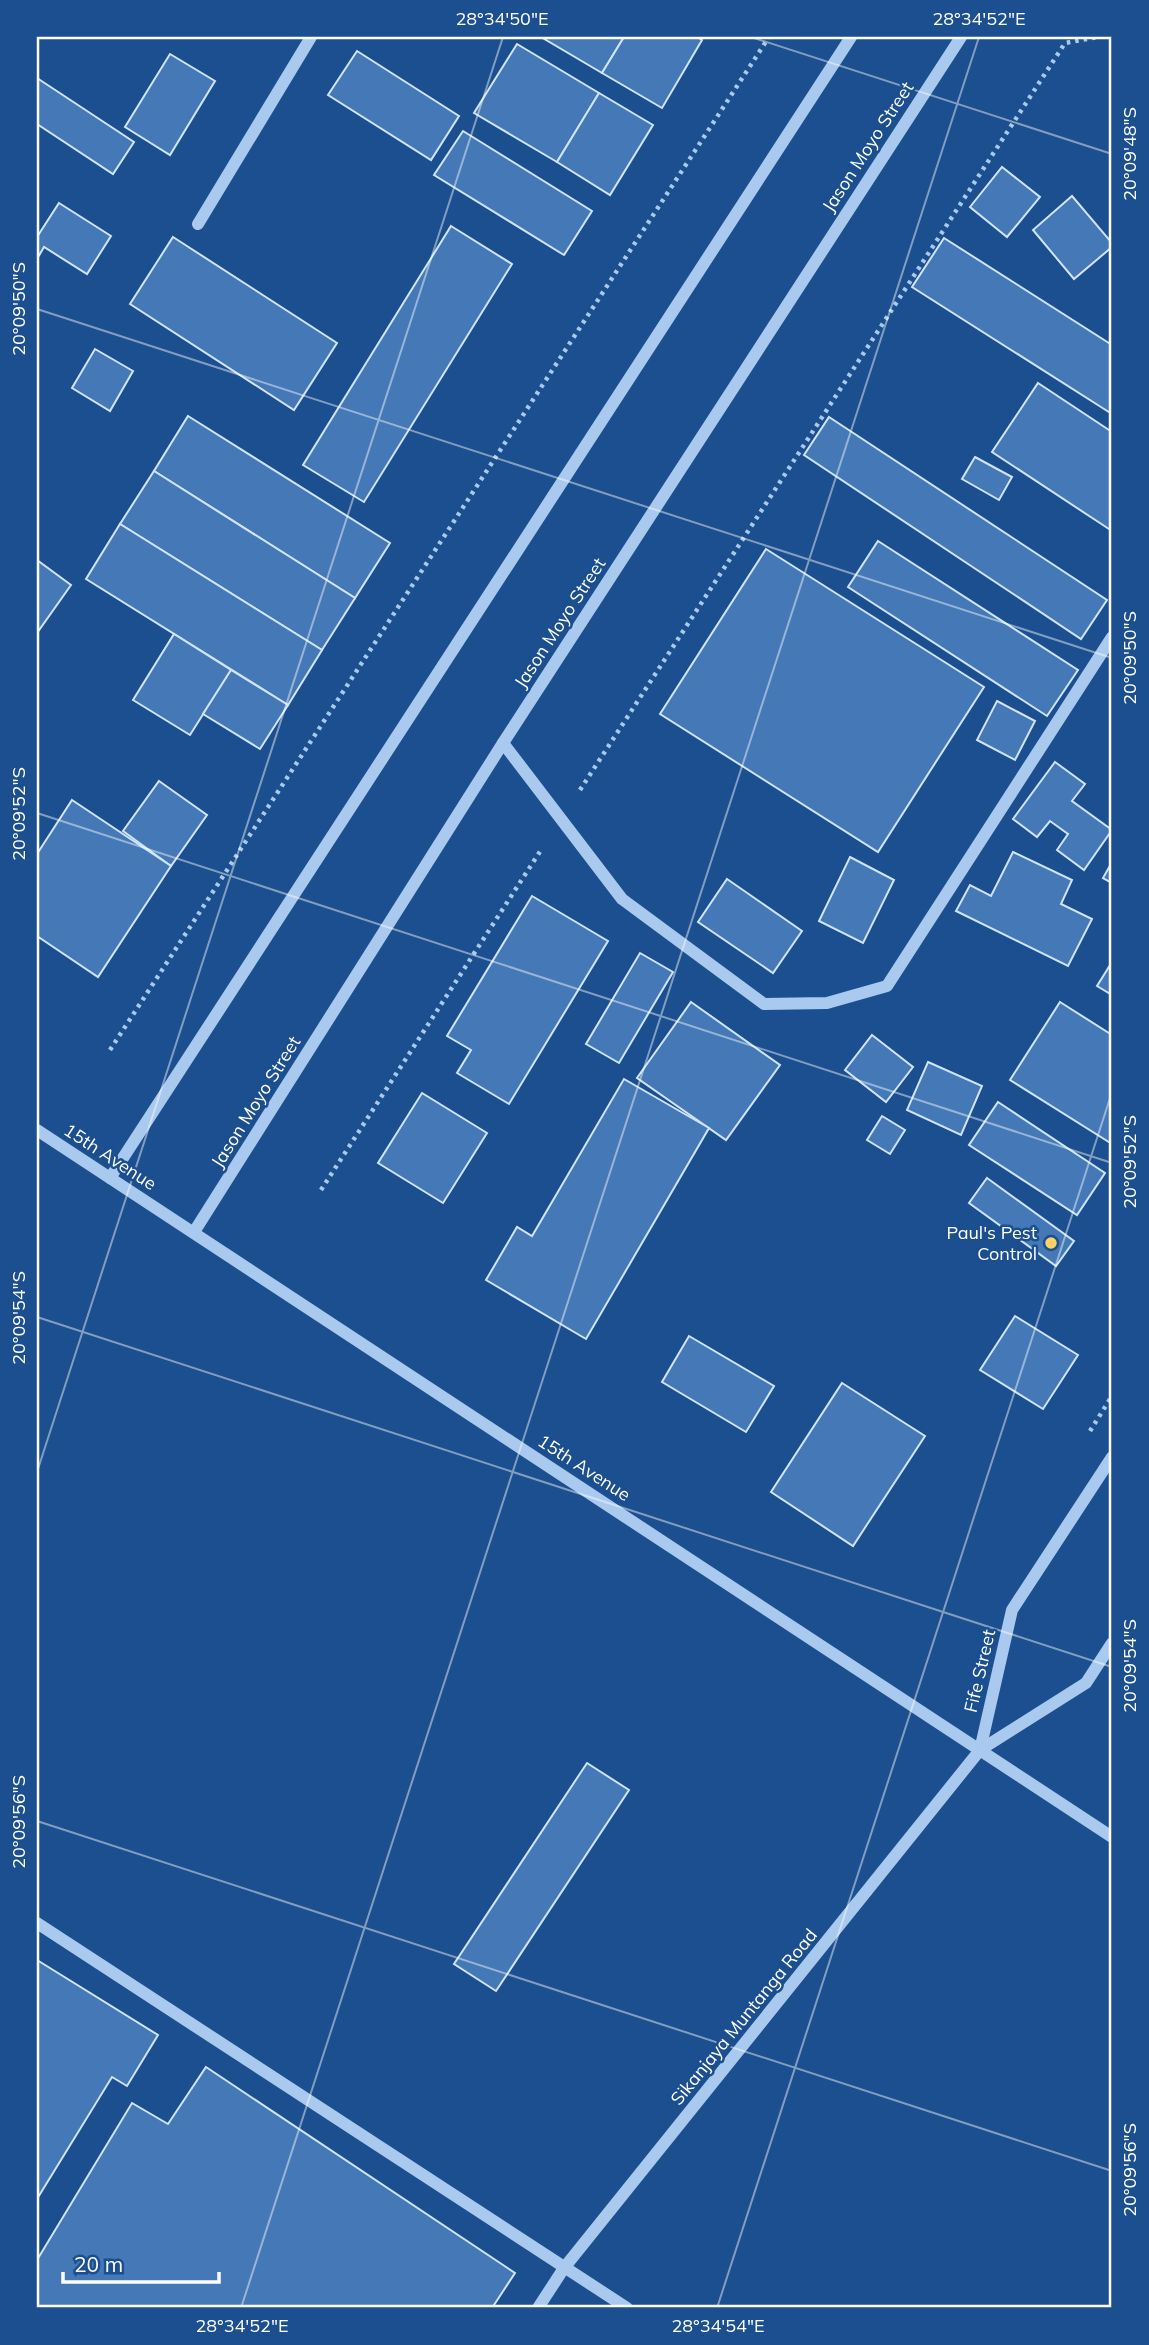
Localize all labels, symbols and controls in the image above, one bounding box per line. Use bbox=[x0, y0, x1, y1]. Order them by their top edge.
text: 28°34'50"E bbox=[455, 7, 549, 30]
text: 28°34'52"E bbox=[932, 7, 1026, 30]
street label: Jason Moyo Street bbox=[817, 77, 918, 216]
text: 20°09'48"S bbox=[1118, 107, 1141, 201]
text: 20°09'50"S bbox=[7, 262, 30, 356]
street label: Jason Moyo Street bbox=[509, 553, 610, 692]
text: 20°09'50"S bbox=[1118, 611, 1141, 705]
text: 20°09'52"S bbox=[7, 767, 30, 861]
street label: Jason Moyo Street bbox=[206, 1032, 305, 1172]
text: 20°09'52"S bbox=[1118, 1115, 1141, 1209]
street label: 15th Avenue bbox=[60, 1118, 161, 1195]
place label: Paul's Pest Control bbox=[946, 1221, 1037, 1265]
marker: Paul's Pest Control bbox=[1043, 1235, 1059, 1251]
text: 20°09'54"S bbox=[7, 1271, 30, 1365]
street label: 15th Avenue bbox=[534, 1429, 635, 1506]
text: 20°09'54"S bbox=[1118, 1619, 1141, 1713]
street label: Fife Street bbox=[959, 1627, 1000, 1715]
text: 20°09'56"S bbox=[7, 1775, 30, 1869]
street label: Sikanjaya Muntanga Road bbox=[665, 1924, 822, 2110]
text: 20°09'56"S bbox=[1118, 2123, 1141, 2217]
scale bar bbox=[63, 2240, 219, 2284]
text: 20 m bbox=[74, 2251, 123, 2277]
text: 28°34'52"E bbox=[195, 2314, 289, 2337]
text: 28°34'54"E bbox=[671, 2314, 765, 2337]

